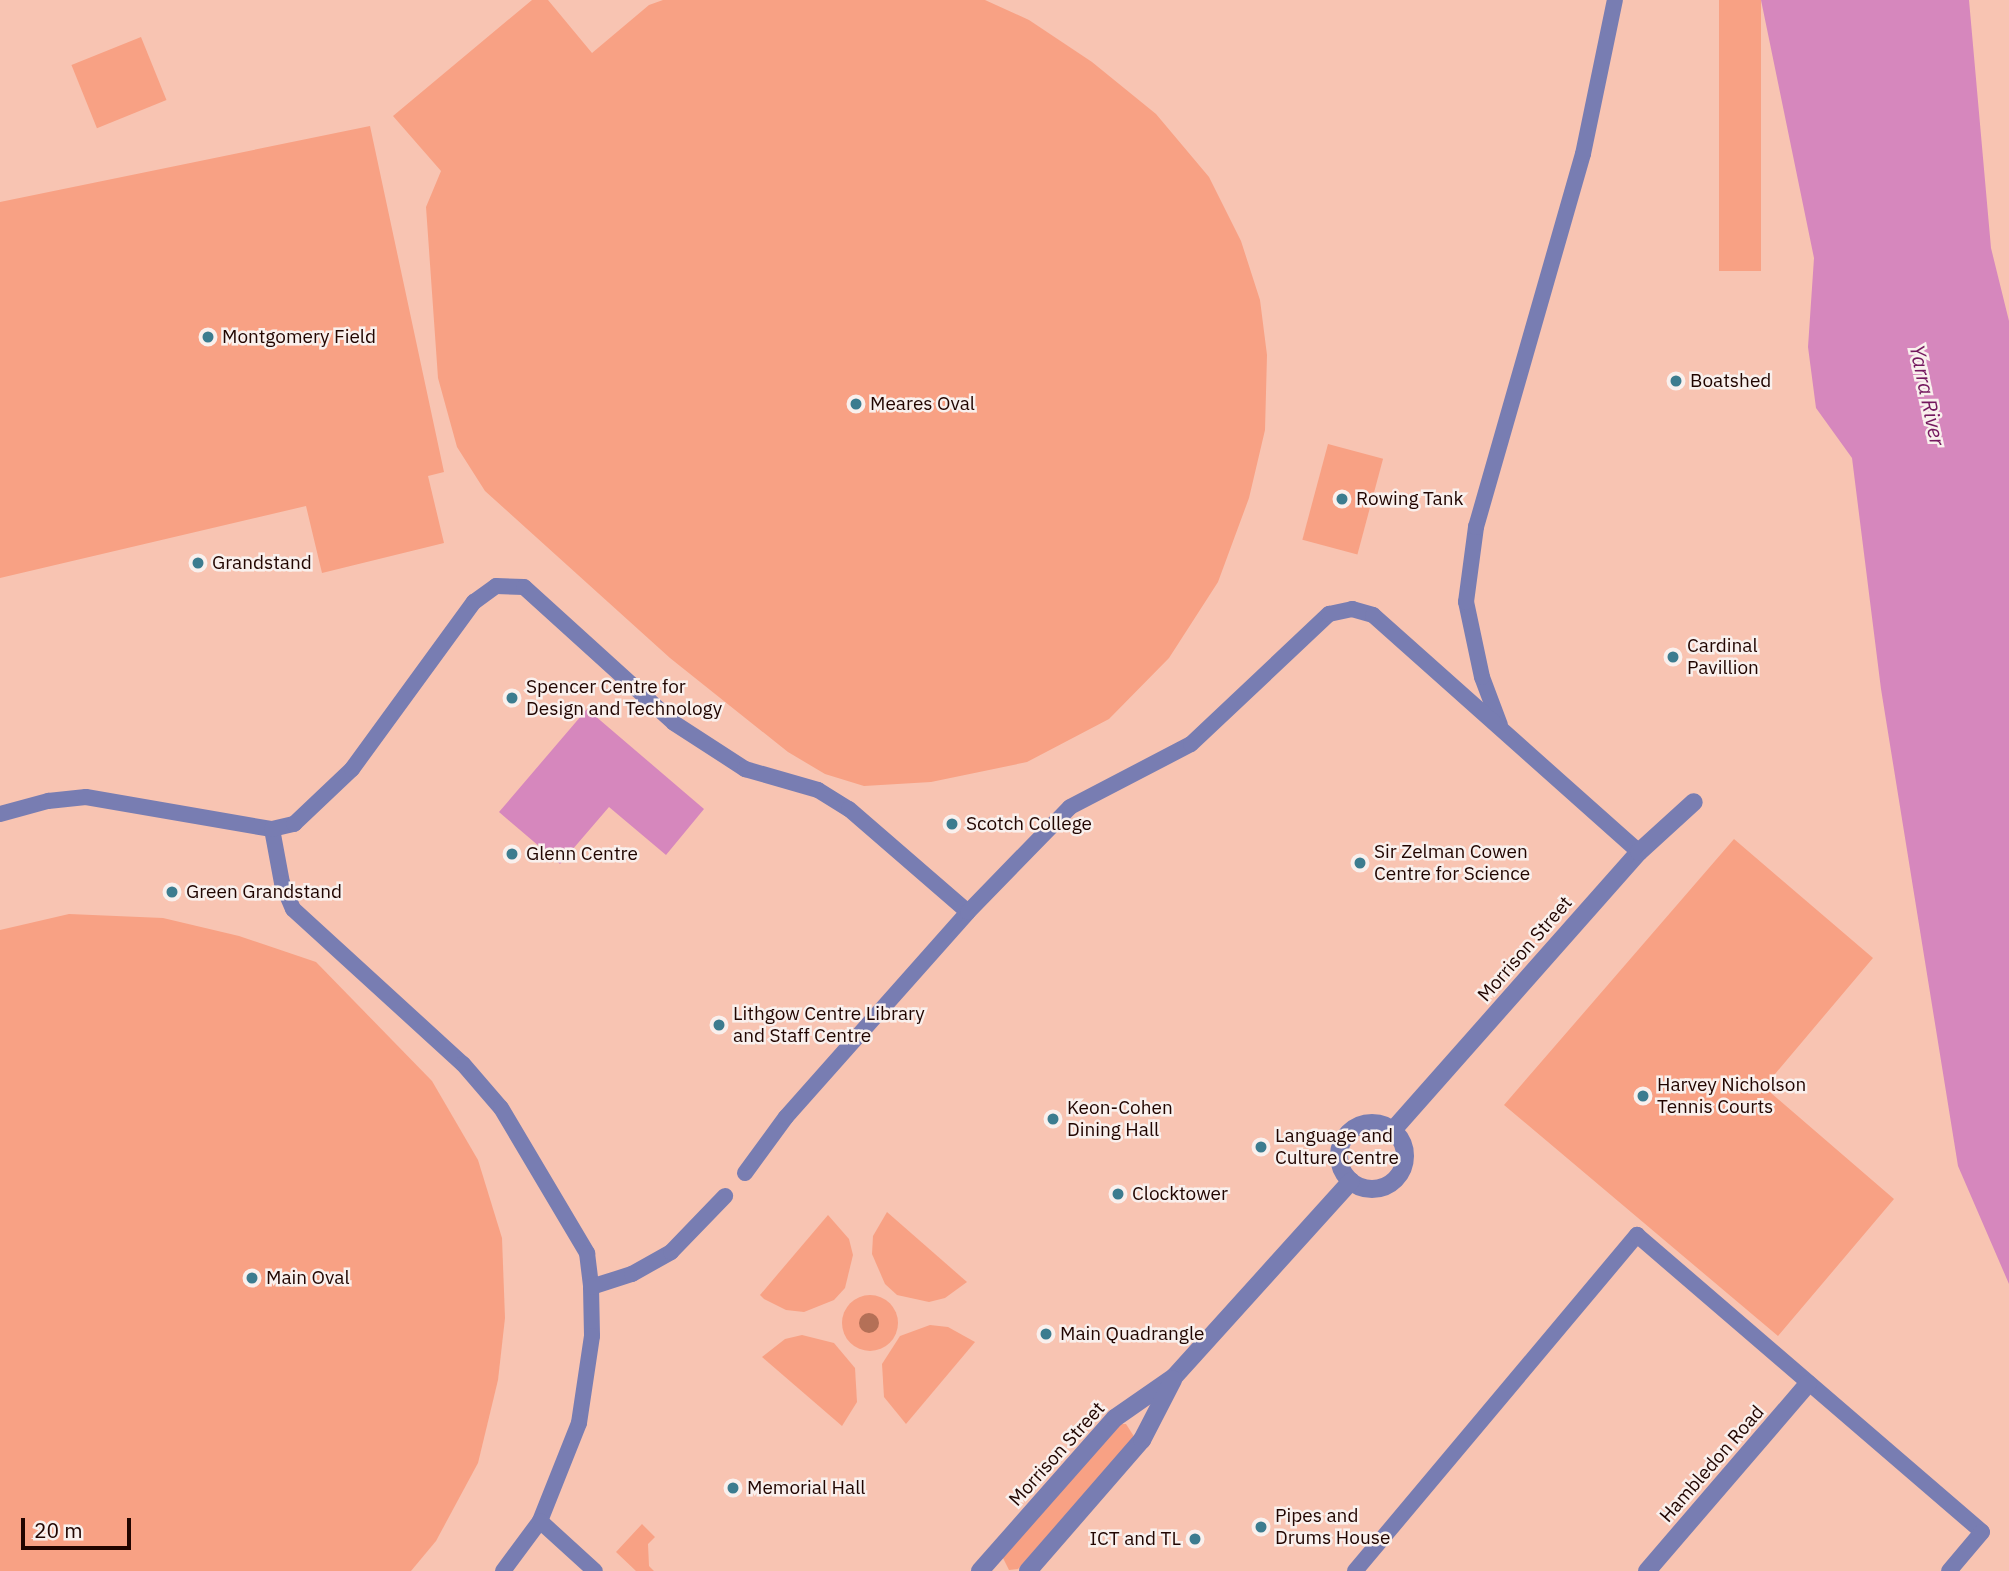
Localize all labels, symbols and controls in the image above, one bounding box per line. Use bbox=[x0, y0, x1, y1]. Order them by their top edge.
place label: Montgomery Field bbox=[222, 326, 376, 348]
marker: Montgomery Field bbox=[200, 329, 216, 345]
water label: Yarra River bbox=[1905, 342, 1951, 448]
place label: Boatshed bbox=[1690, 370, 1771, 392]
marker: Boatshed bbox=[1668, 373, 1684, 389]
place label: Meares Oval bbox=[870, 393, 975, 415]
marker: Meares Oval bbox=[848, 396, 864, 412]
place label: Rowing Tank bbox=[1356, 488, 1464, 510]
marker: Rowing Tank bbox=[1334, 491, 1350, 507]
place label: Grandstand bbox=[212, 552, 312, 574]
marker: Grandstand bbox=[190, 555, 206, 571]
place label: Cardinal Pavillion bbox=[1687, 635, 1759, 679]
marker: Cardinal Pavillion bbox=[1665, 649, 1681, 665]
place label: Spencer Centre for Design and Technology bbox=[526, 676, 722, 720]
marker: Spencer Centre for Design and Technology bbox=[504, 690, 520, 706]
place label: Scotch College bbox=[966, 813, 1092, 835]
marker: Scotch College bbox=[944, 816, 960, 832]
place label: Sir Zelman Cowen Centre for Science bbox=[1374, 841, 1530, 885]
place label: Glenn Centre bbox=[526, 843, 638, 865]
marker: Glenn Centre bbox=[504, 846, 520, 862]
marker: Sir Zelman Cowen Centre for Science bbox=[1352, 855, 1368, 871]
place label: Green Grandstand bbox=[186, 881, 342, 903]
marker: Green Grandstand bbox=[164, 884, 180, 900]
street label: Morrison Street bbox=[1473, 892, 1577, 1006]
place label: Lithgow Centre Library and Staff Centre bbox=[733, 1003, 925, 1047]
marker: Lithgow Centre Library and Staff Centre bbox=[711, 1017, 727, 1033]
place label: Harvey Nicholson Tennis Courts bbox=[1657, 1074, 1806, 1118]
marker: Harvey Nicholson Tennis Courts bbox=[1635, 1088, 1651, 1104]
place label: Keon-Cohen Dining Hall bbox=[1067, 1097, 1173, 1141]
marker: Keon-Cohen Dining Hall bbox=[1045, 1111, 1061, 1127]
place label: Language and Culture Centre bbox=[1275, 1125, 1399, 1169]
marker: Language and Culture Centre bbox=[1253, 1139, 1269, 1155]
place label: Clocktower bbox=[1132, 1183, 1228, 1205]
marker: Clocktower bbox=[1110, 1186, 1126, 1202]
place label: Main Oval bbox=[266, 1267, 350, 1289]
marker: Main Oval bbox=[244, 1270, 260, 1286]
place label: Main Quadrangle bbox=[1060, 1323, 1204, 1345]
marker: Main Quadrangle bbox=[1038, 1326, 1054, 1342]
street label: Morrison Street bbox=[1004, 1397, 1110, 1511]
street label: Hambledon Road bbox=[1655, 1401, 1769, 1527]
place label: Memorial Hall bbox=[747, 1477, 865, 1499]
marker: Memorial Hall bbox=[725, 1480, 741, 1496]
scale bar bbox=[24, 1504, 135, 1548]
place label: Pipes and Drums House bbox=[1275, 1505, 1390, 1549]
text: 20 m bbox=[34, 1516, 83, 1544]
marker: Pipes and Drums House bbox=[1253, 1519, 1269, 1535]
place label: ICT and TL bbox=[1089, 1528, 1181, 1550]
marker: ICT and TL bbox=[1187, 1531, 1203, 1547]

